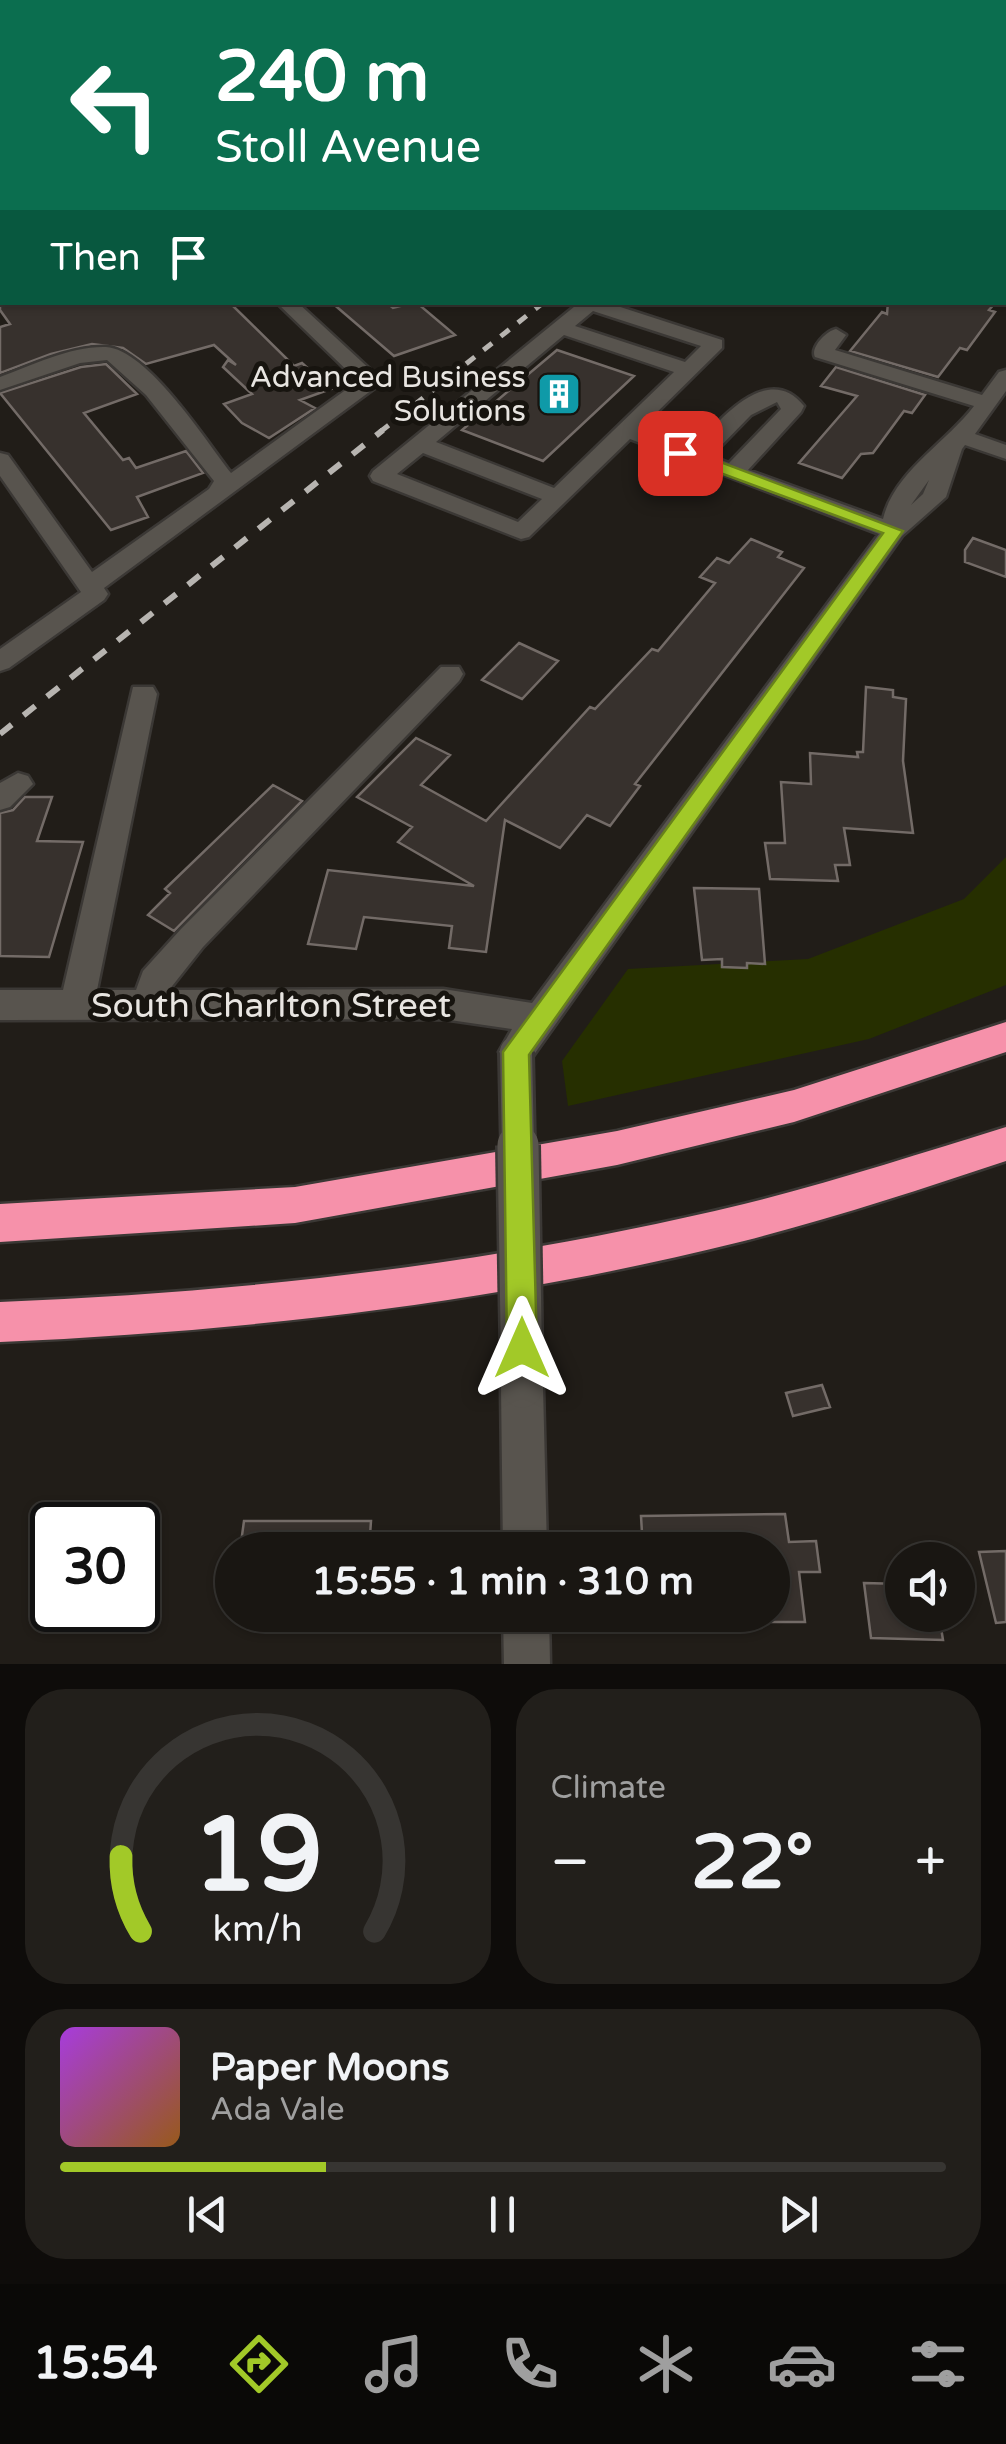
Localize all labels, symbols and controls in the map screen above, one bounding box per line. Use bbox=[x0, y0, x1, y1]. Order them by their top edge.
text: 240 m bbox=[215, 36, 429, 120]
icon: left bbox=[50, 40, 180, 170]
text: Stoll Avenue bbox=[215, 121, 481, 175]
icon: arrive bbox=[161, 230, 216, 285]
text: Then bbox=[50, 235, 141, 281]
place label: Advanced Business Solutions bbox=[250, 359, 526, 430]
building icon: Advanced Business Solutions bbox=[536, 371, 582, 417]
pin bbox=[638, 411, 723, 496]
icon: arrive bbox=[653, 426, 708, 481]
street label: South Charlton Street bbox=[91, 985, 451, 1027]
position arrow bbox=[470, 1296, 574, 1400]
speed limit sign: 30 bbox=[30, 1502, 160, 1632]
map controls bbox=[885, 1542, 975, 1632]
button: sound bbox=[885, 1542, 975, 1632]
text: 15:55 · 1 min · 310 m bbox=[311, 1559, 694, 1605]
text: Climate bbox=[551, 1769, 666, 1807]
text: 19 bbox=[192, 1794, 323, 1919]
text: 22° bbox=[691, 1818, 814, 1908]
text: − bbox=[551, 1830, 590, 1896]
text: + bbox=[915, 1830, 946, 1896]
text: km/h bbox=[213, 1908, 303, 1951]
text: Paper Moons bbox=[210, 2045, 450, 2091]
text: Ada Vale bbox=[210, 2091, 345, 2129]
icon: previous bbox=[180, 2187, 235, 2242]
icon: pause bbox=[475, 2187, 530, 2242]
icon: next bbox=[771, 2187, 826, 2242]
icon: directions bbox=[224, 2329, 294, 2399]
icon: music bbox=[359, 2329, 429, 2399]
icon: phone bbox=[495, 2329, 565, 2399]
icon: climate bbox=[631, 2329, 701, 2399]
icon: car bbox=[767, 2329, 837, 2399]
icon: filters bbox=[903, 2329, 973, 2399]
text: 15:54 bbox=[33, 2337, 158, 2391]

